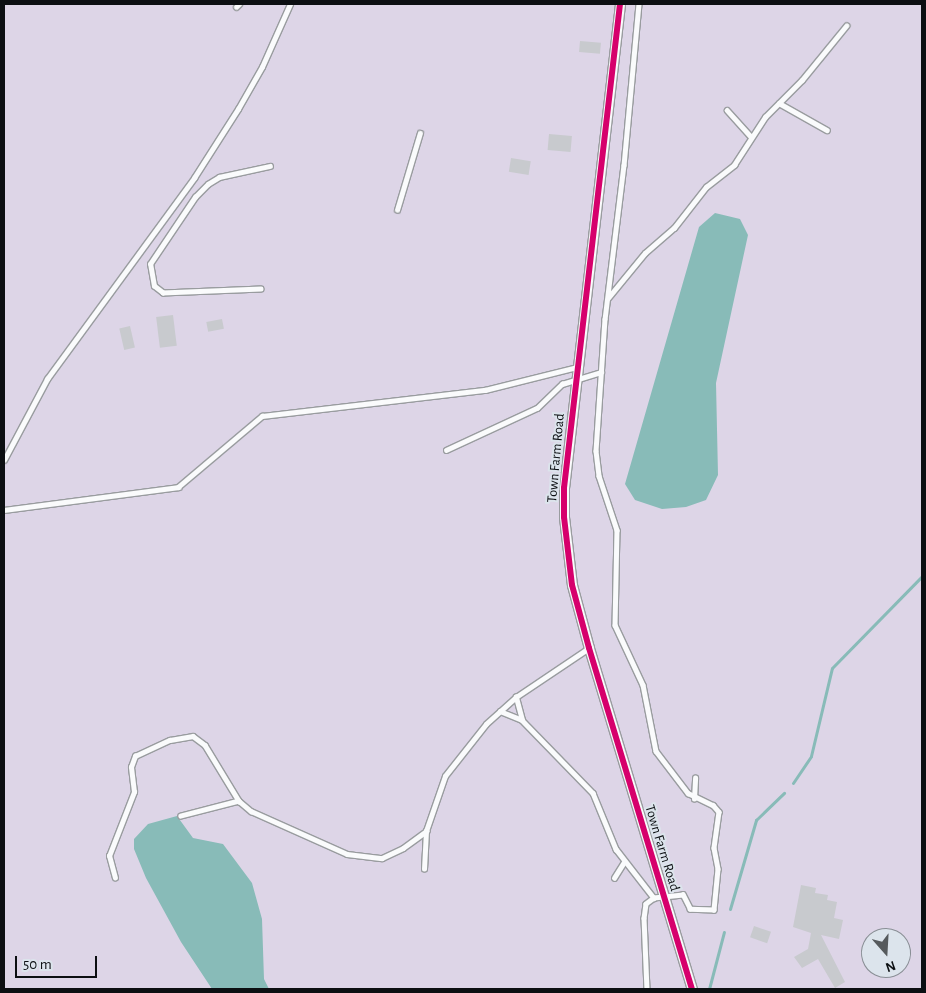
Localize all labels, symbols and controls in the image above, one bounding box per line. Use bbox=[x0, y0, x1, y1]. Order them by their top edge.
street label: Town Farm Road bbox=[544, 413, 568, 503]
street label: Town Farm Road bbox=[641, 803, 683, 893]
north arrow bbox=[861, 928, 911, 978]
scale bar bbox=[18, 946, 100, 978]
text: 50 m bbox=[23, 957, 52, 972]
text: N bbox=[884, 958, 897, 974]

